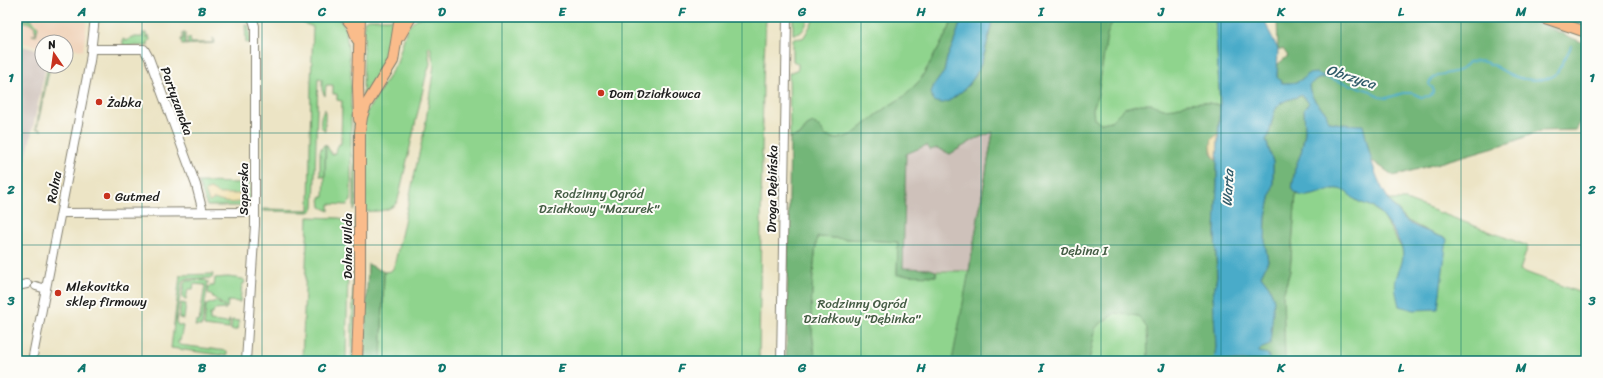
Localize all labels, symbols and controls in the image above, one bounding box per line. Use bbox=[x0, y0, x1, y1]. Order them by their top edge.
text: A bbox=[77, 0, 86, 23]
text: B bbox=[198, 0, 207, 23]
text: C bbox=[317, 0, 327, 23]
text: D bbox=[438, 0, 446, 23]
text: E bbox=[558, 0, 567, 23]
text: F bbox=[677, 0, 686, 23]
text: G bbox=[797, 0, 807, 23]
text: H bbox=[915, 0, 926, 23]
text: I bbox=[1037, 0, 1045, 23]
text: J bbox=[1157, 0, 1165, 23]
text: K bbox=[1276, 0, 1286, 23]
text: L bbox=[1398, 0, 1405, 23]
text: M bbox=[1515, 0, 1527, 23]
north arrow bbox=[34, 34, 74, 74]
text: N bbox=[45, 35, 58, 55]
water label: Obrzyca bbox=[1323, 57, 1380, 97]
street label: Partyzancka bbox=[154, 63, 200, 139]
text: 1 bbox=[8, 66, 14, 89]
text: 1 bbox=[1589, 66, 1595, 89]
place label: Dom Działkowca bbox=[609, 82, 701, 105]
marker: Dom Działkowca bbox=[596, 88, 606, 98]
place label: Żabka bbox=[107, 91, 142, 114]
marker: Żabka bbox=[94, 97, 104, 107]
street label: Droga Dębińska bbox=[760, 145, 784, 233]
street label: Saperska bbox=[232, 162, 255, 215]
water label: Warta bbox=[1215, 167, 1242, 207]
street label: Rolna bbox=[40, 169, 68, 205]
text: 2 bbox=[6, 178, 15, 201]
text: 2 bbox=[1587, 178, 1596, 201]
park label: Rodzinny Ogród Działkowy "Mazurek" bbox=[539, 182, 661, 220]
place label: Gutmed bbox=[115, 185, 160, 208]
marker: Gutmed bbox=[102, 191, 112, 201]
street label: Dolna Wilda bbox=[336, 213, 359, 279]
park label: Dębina I bbox=[1060, 239, 1108, 262]
place label: Mlekovitka sklep firmowy bbox=[65, 275, 147, 313]
marker: Mlekovitka sklep firmowy bbox=[53, 288, 63, 298]
text: 3 bbox=[6, 289, 15, 312]
text: 3 bbox=[1587, 289, 1596, 312]
park label: Rodzinny Ogród Działkowy "Dębinka" bbox=[804, 292, 922, 330]
text: A bbox=[77, 356, 86, 378]
text: B bbox=[198, 356, 207, 378]
text: C bbox=[317, 356, 327, 378]
text: D bbox=[438, 356, 446, 378]
text: E bbox=[558, 356, 567, 378]
text: F bbox=[677, 356, 686, 378]
text: G bbox=[797, 356, 807, 378]
text: H bbox=[915, 356, 926, 378]
text: I bbox=[1037, 356, 1045, 378]
text: J bbox=[1157, 356, 1165, 378]
text: K bbox=[1276, 356, 1286, 378]
text: L bbox=[1398, 356, 1405, 378]
text: M bbox=[1515, 356, 1527, 378]

